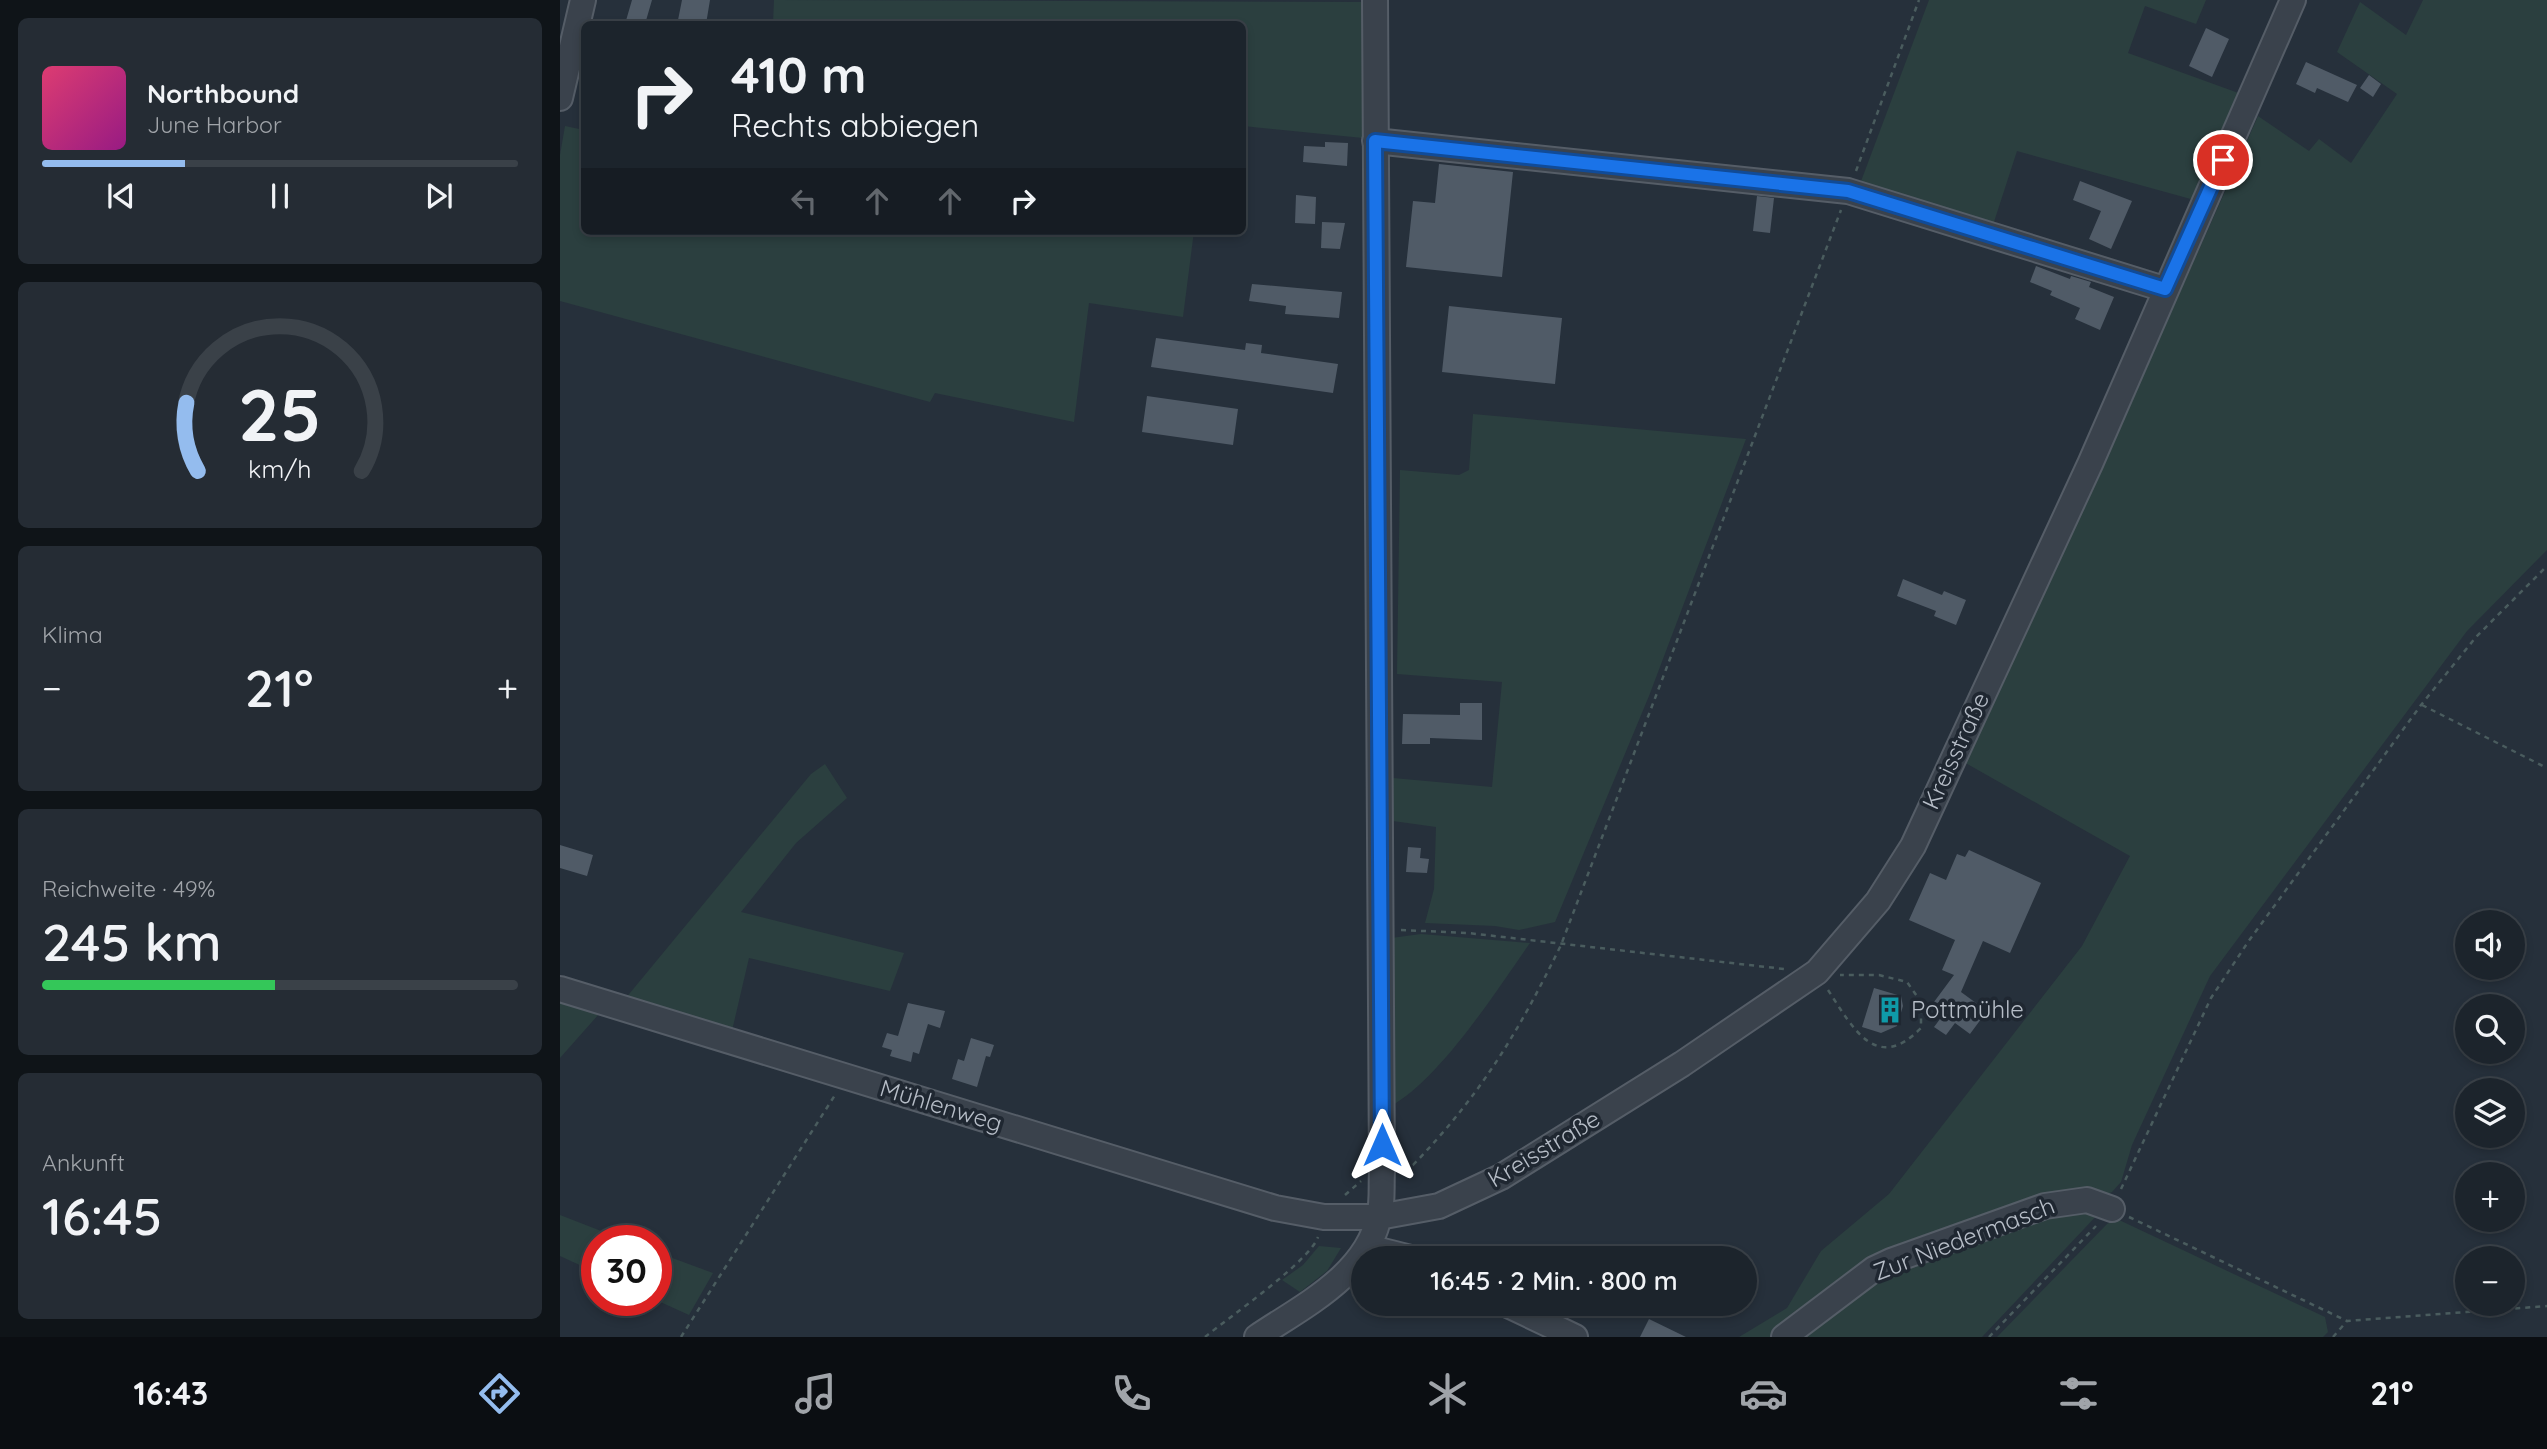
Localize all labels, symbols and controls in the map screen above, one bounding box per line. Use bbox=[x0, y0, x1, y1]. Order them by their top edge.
text: 410 m bbox=[731, 44, 866, 105]
icon: right bbox=[616, 49, 707, 140]
text: Northbound bbox=[147, 77, 299, 110]
text: Rechts abbiegen bbox=[731, 105, 979, 145]
text: June Harbor bbox=[147, 110, 282, 139]
pin bbox=[2193, 130, 2253, 190]
icon: arrive bbox=[2204, 141, 2242, 179]
icon: previous bbox=[102, 177, 140, 215]
icon: pause bbox=[261, 177, 299, 215]
icon: next bbox=[420, 177, 458, 215]
icon: left bbox=[785, 182, 823, 220]
icon: ahead bbox=[858, 182, 896, 220]
icon: ahead bbox=[931, 182, 969, 220]
icon: right bbox=[1004, 182, 1042, 220]
text: 25 bbox=[238, 368, 322, 459]
text: km/h bbox=[248, 452, 312, 483]
text: Klima bbox=[42, 620, 103, 649]
text: 21° bbox=[245, 655, 313, 720]
text: − bbox=[42, 664, 62, 712]
text: + bbox=[497, 664, 518, 712]
street label: Kreisstraße bbox=[1915, 687, 1995, 814]
text: Reichweite · 49% bbox=[42, 874, 215, 903]
text: 245 km bbox=[42, 909, 221, 974]
map controls bbox=[2455, 910, 2525, 1316]
button: sound bbox=[2455, 910, 2525, 980]
place label: Pottmühle bbox=[1911, 994, 2024, 1024]
button: search bbox=[2455, 994, 2525, 1064]
building icon: Pottmühle bbox=[1875, 995, 1905, 1025]
street label: Mühlenweg bbox=[877, 1072, 1006, 1138]
button: layers bbox=[2455, 1078, 2525, 1148]
street label: Kreisstraße bbox=[1482, 1103, 1605, 1193]
position arrow bbox=[1345, 1108, 1419, 1182]
text: Ankunft bbox=[42, 1148, 125, 1177]
button: + bbox=[2455, 1162, 2525, 1232]
text: 16:45 bbox=[42, 1183, 162, 1248]
street label: Zur Niedermasch bbox=[1869, 1190, 2059, 1286]
speed limit sign: 30 bbox=[581, 1225, 672, 1316]
button: − bbox=[2455, 1246, 2525, 1316]
text: 16:45 · 2 Min. · 800 m bbox=[1430, 1264, 1678, 1297]
icon: directions bbox=[475, 1369, 524, 1418]
icon: music bbox=[791, 1369, 840, 1418]
icon: phone bbox=[1107, 1369, 1156, 1418]
icon: climate bbox=[1423, 1369, 1472, 1418]
icon: car bbox=[1739, 1369, 1788, 1418]
icon: filters bbox=[2054, 1369, 2103, 1418]
text: 16:43 bbox=[133, 1373, 208, 1413]
text: 21° bbox=[2370, 1373, 2414, 1413]

